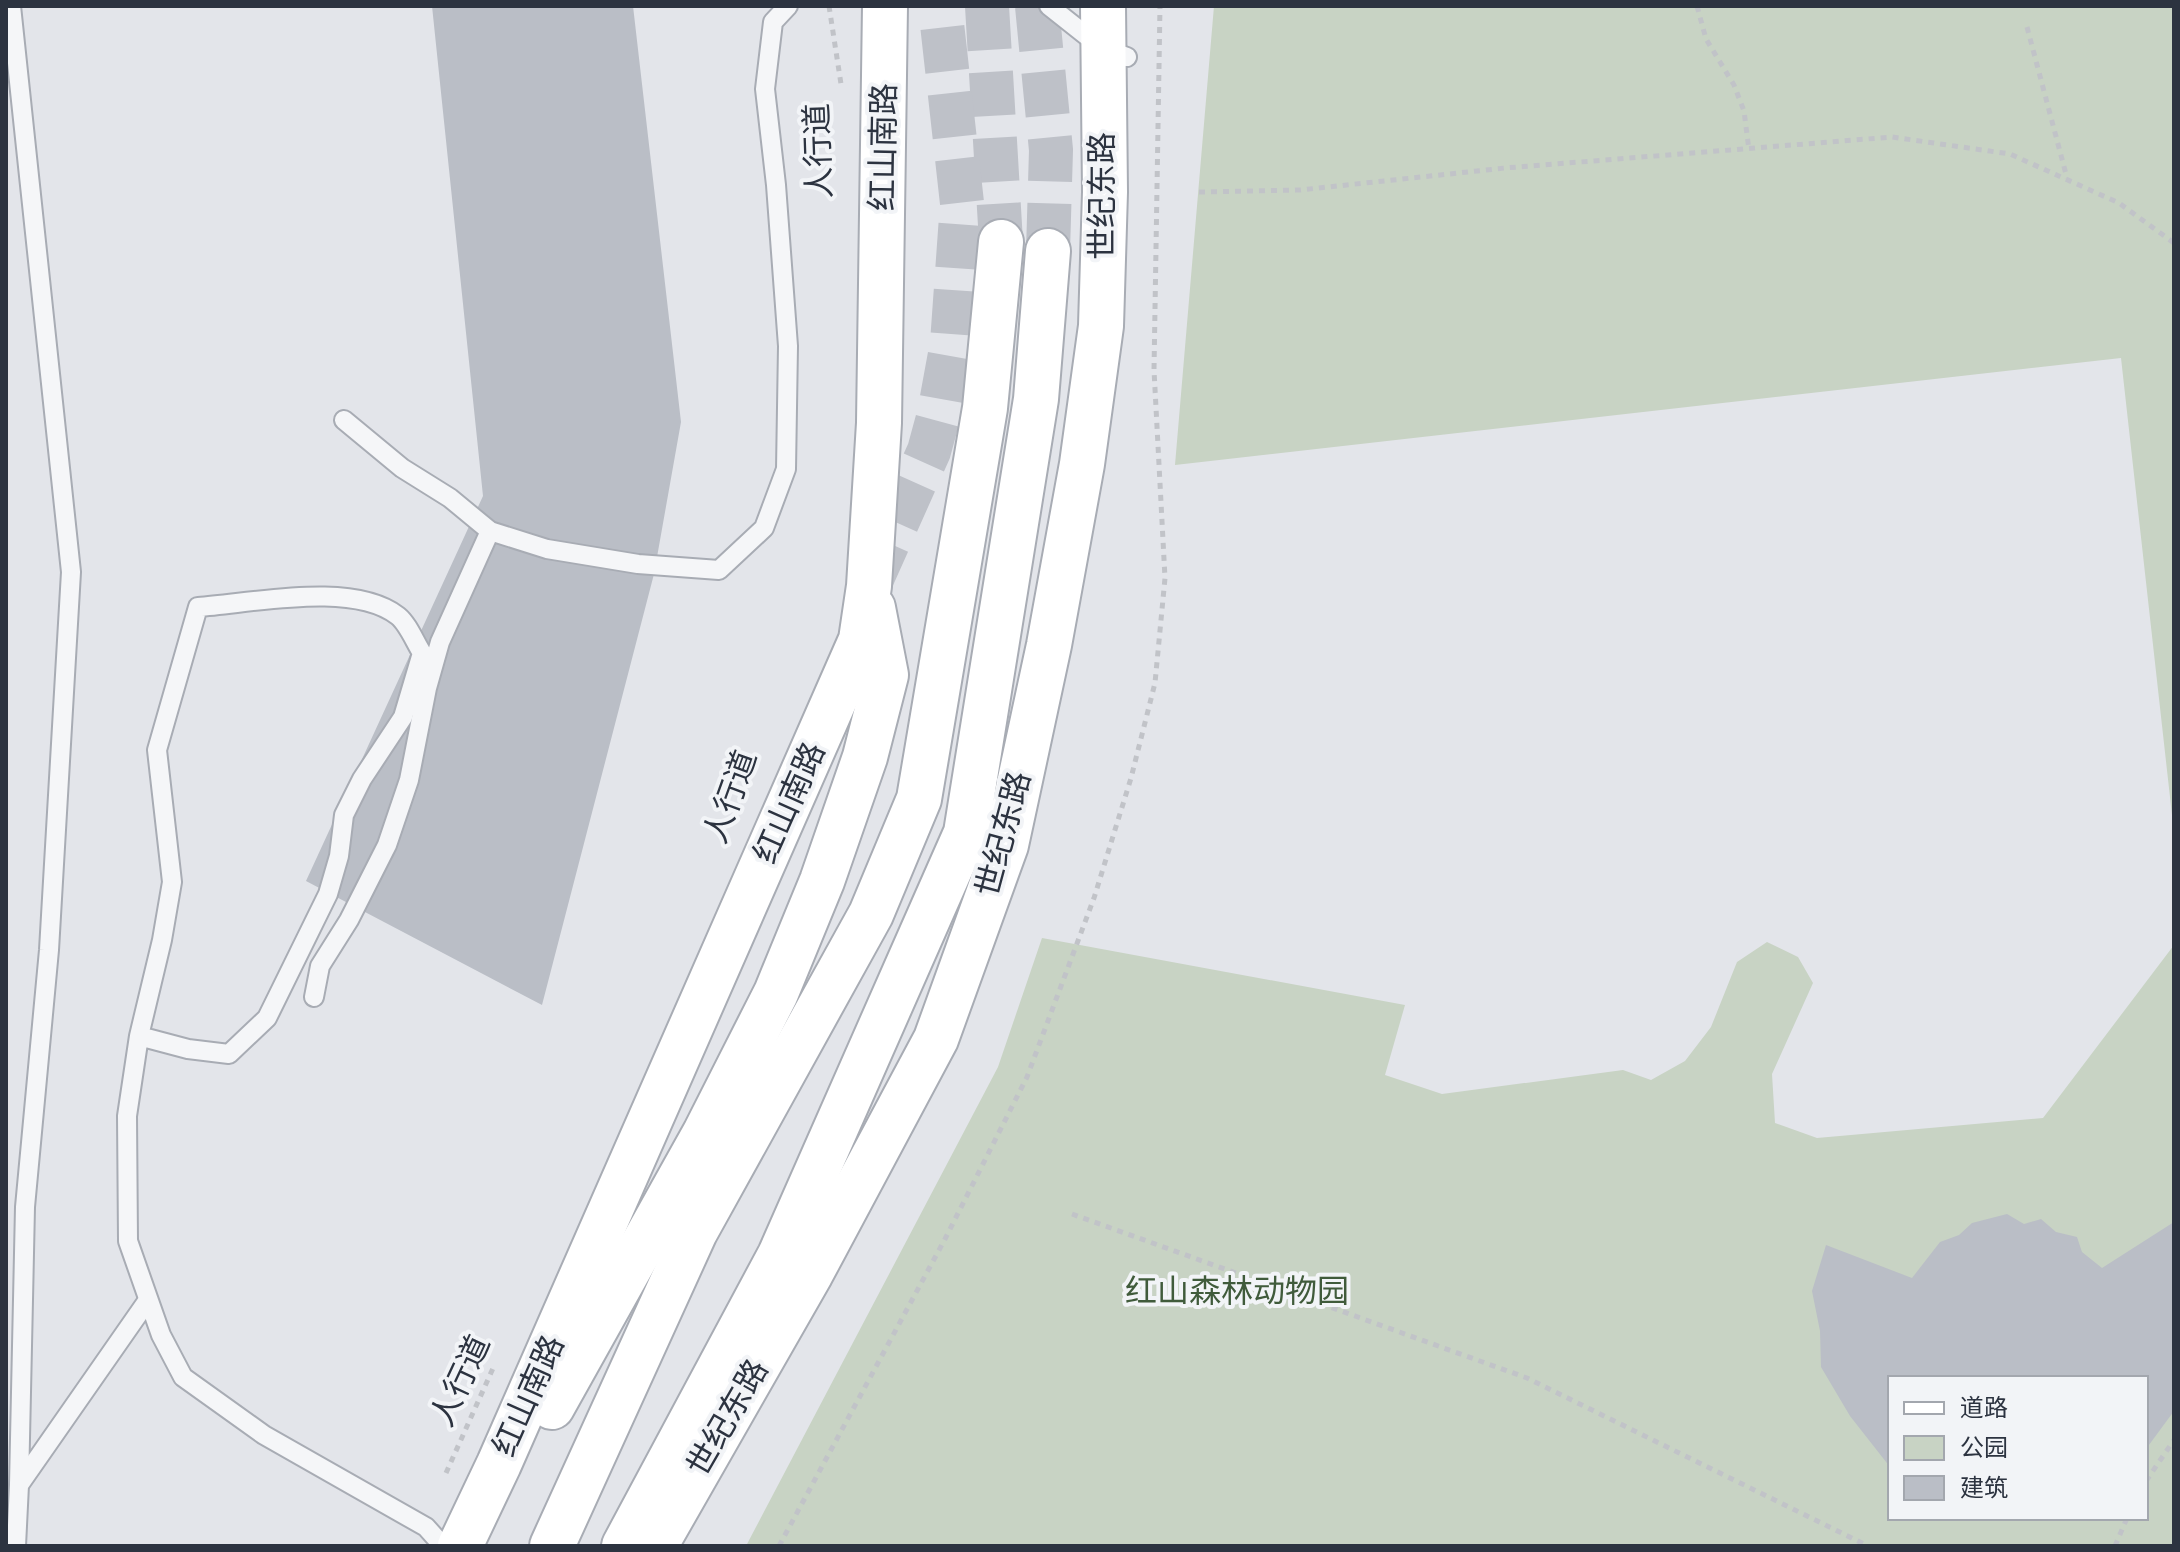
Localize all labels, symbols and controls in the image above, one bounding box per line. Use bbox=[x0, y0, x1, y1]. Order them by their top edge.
street label: 红山南路 bbox=[865, 83, 901, 211]
street label: 人行道 bbox=[799, 102, 837, 200]
street label: 世纪东路 bbox=[1085, 132, 1119, 260]
street label: 红山南路 bbox=[748, 737, 831, 868]
street label: 人行道 bbox=[698, 746, 762, 848]
street label: 世纪东路 bbox=[970, 768, 1036, 900]
park label: 红山森林动物园 bbox=[1125, 1275, 1349, 1308]
street label: 人行道 bbox=[424, 1330, 496, 1431]
street label: 红山南路 bbox=[487, 1330, 570, 1461]
street label: 世纪东路 bbox=[680, 1354, 774, 1481]
legend bbox=[1888, 1376, 2148, 1520]
text: 道路 bbox=[1960, 1395, 2008, 1421]
text: 公园 bbox=[1960, 1436, 2008, 1461]
text: 建筑 bbox=[1960, 1475, 2008, 1501]

